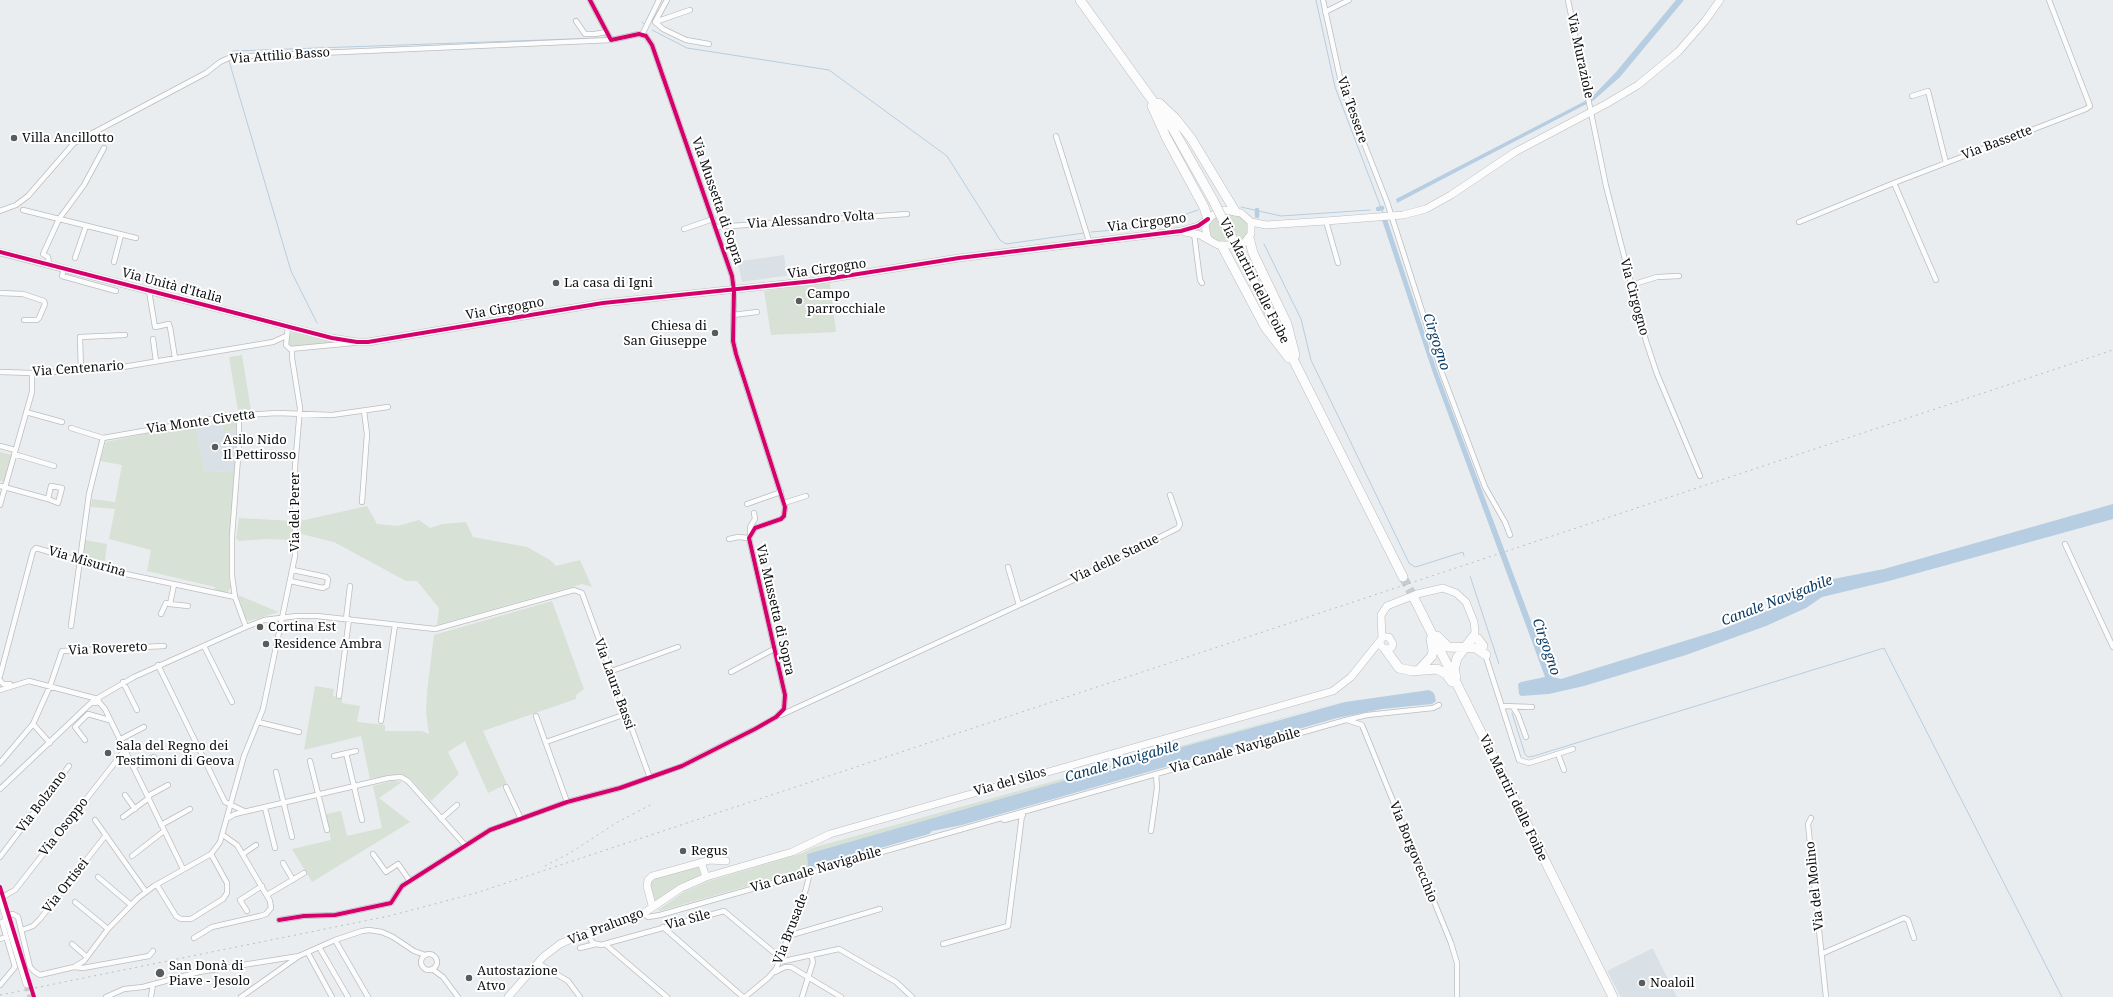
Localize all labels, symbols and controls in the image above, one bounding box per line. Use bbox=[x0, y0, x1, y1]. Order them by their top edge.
street label: Via Muraziole bbox=[1563, 12, 1597, 100]
street label: Via Attilio Basso bbox=[229, 45, 331, 67]
street label: Via Tessere bbox=[1333, 75, 1371, 145]
street label: Via Bassette bbox=[1960, 122, 2034, 164]
place label: Villa Ancillotto bbox=[22, 130, 114, 146]
marker: Villa Ancillotto bbox=[9, 133, 19, 143]
street label: Via Mussetta di Sopra bbox=[688, 135, 746, 267]
street label: Via Alessandro Volta bbox=[747, 208, 875, 232]
street label: Via Cirgogno bbox=[1107, 210, 1187, 236]
street label: Via Martiri delle Foibe bbox=[1216, 216, 1292, 346]
street label: Via Cirgogno bbox=[787, 256, 867, 282]
street label: Via Cirgogno bbox=[1616, 257, 1652, 337]
street label: Via Unità d'Italia bbox=[120, 265, 224, 307]
place label: La casa di Igni bbox=[564, 275, 653, 291]
marker: La casa di Igni bbox=[551, 278, 561, 288]
place label: Campo parrocchiale bbox=[807, 286, 886, 317]
street label: Via Cirgogno bbox=[465, 294, 545, 324]
marker: Campo parrocchiale bbox=[794, 296, 804, 306]
water label: Cirgogno bbox=[1419, 311, 1453, 373]
place label: Chiesa di San Giuseppe bbox=[623, 318, 707, 349]
marker: Chiesa di San Giuseppe bbox=[710, 328, 720, 338]
street label: Via Centenario bbox=[32, 358, 124, 380]
street label: Via Monte Civetta bbox=[146, 407, 256, 437]
place label: Asilo Nido Il Pettirosso bbox=[223, 432, 296, 463]
marker: Asilo Nido Il Pettirosso bbox=[210, 442, 220, 452]
street label: Via del Perer bbox=[287, 472, 303, 552]
street label: Via delle Statue bbox=[1069, 531, 1161, 587]
street label: Via Misurina bbox=[46, 543, 128, 581]
street label: Via Mussetta di Sopra bbox=[752, 543, 798, 677]
water label: Canale Navigabile bbox=[1719, 572, 1835, 630]
water label: Cirgogno bbox=[1528, 616, 1564, 678]
place label: Cortina Est bbox=[268, 619, 336, 635]
marker: Cortina Est bbox=[255, 622, 265, 632]
place label: Residence Ambra bbox=[274, 636, 382, 652]
street label: Via Laura Bassi bbox=[590, 636, 638, 732]
street label: Via Rovereto bbox=[68, 639, 148, 659]
marker: Residence Ambra bbox=[261, 639, 271, 649]
street label: Via Canale Navigabile bbox=[1168, 725, 1302, 777]
street label: Via Martiri delle Foibe bbox=[1476, 732, 1550, 864]
place label: Sala del Regno dei Testimoni di Geova bbox=[116, 738, 235, 769]
water label: Canale Navigabile bbox=[1063, 738, 1181, 786]
marker: Sala del Regno dei Testimoni di Geova bbox=[103, 748, 113, 758]
street label: Via del Silos bbox=[972, 764, 1048, 800]
street label: Via Bolzano bbox=[14, 768, 70, 836]
street label: Via Osoppo bbox=[36, 795, 92, 859]
street label: Via Borgovecchio bbox=[1386, 799, 1440, 905]
street label: Via del Molino bbox=[1803, 841, 1827, 931]
place label: Regus bbox=[691, 843, 728, 859]
street label: Via Canale Navigabile bbox=[749, 844, 883, 896]
marker: Regus bbox=[678, 846, 688, 856]
street label: Via Ortisei bbox=[40, 856, 92, 916]
street label: Via Brusade bbox=[770, 891, 812, 967]
street label: Via Pralungo bbox=[566, 905, 646, 949]
street label: Via Sile bbox=[664, 907, 712, 933]
place label: San Donà di Piave - Jesolo bbox=[169, 958, 250, 989]
place label: Autostazione Atvo bbox=[477, 963, 558, 994]
marker: San Donà di Piave - Jesolo bbox=[154, 967, 166, 979]
marker: Autostazione Atvo bbox=[464, 973, 474, 983]
place label: Noaloil bbox=[1650, 975, 1694, 991]
marker: Noaloil bbox=[1637, 978, 1647, 988]

